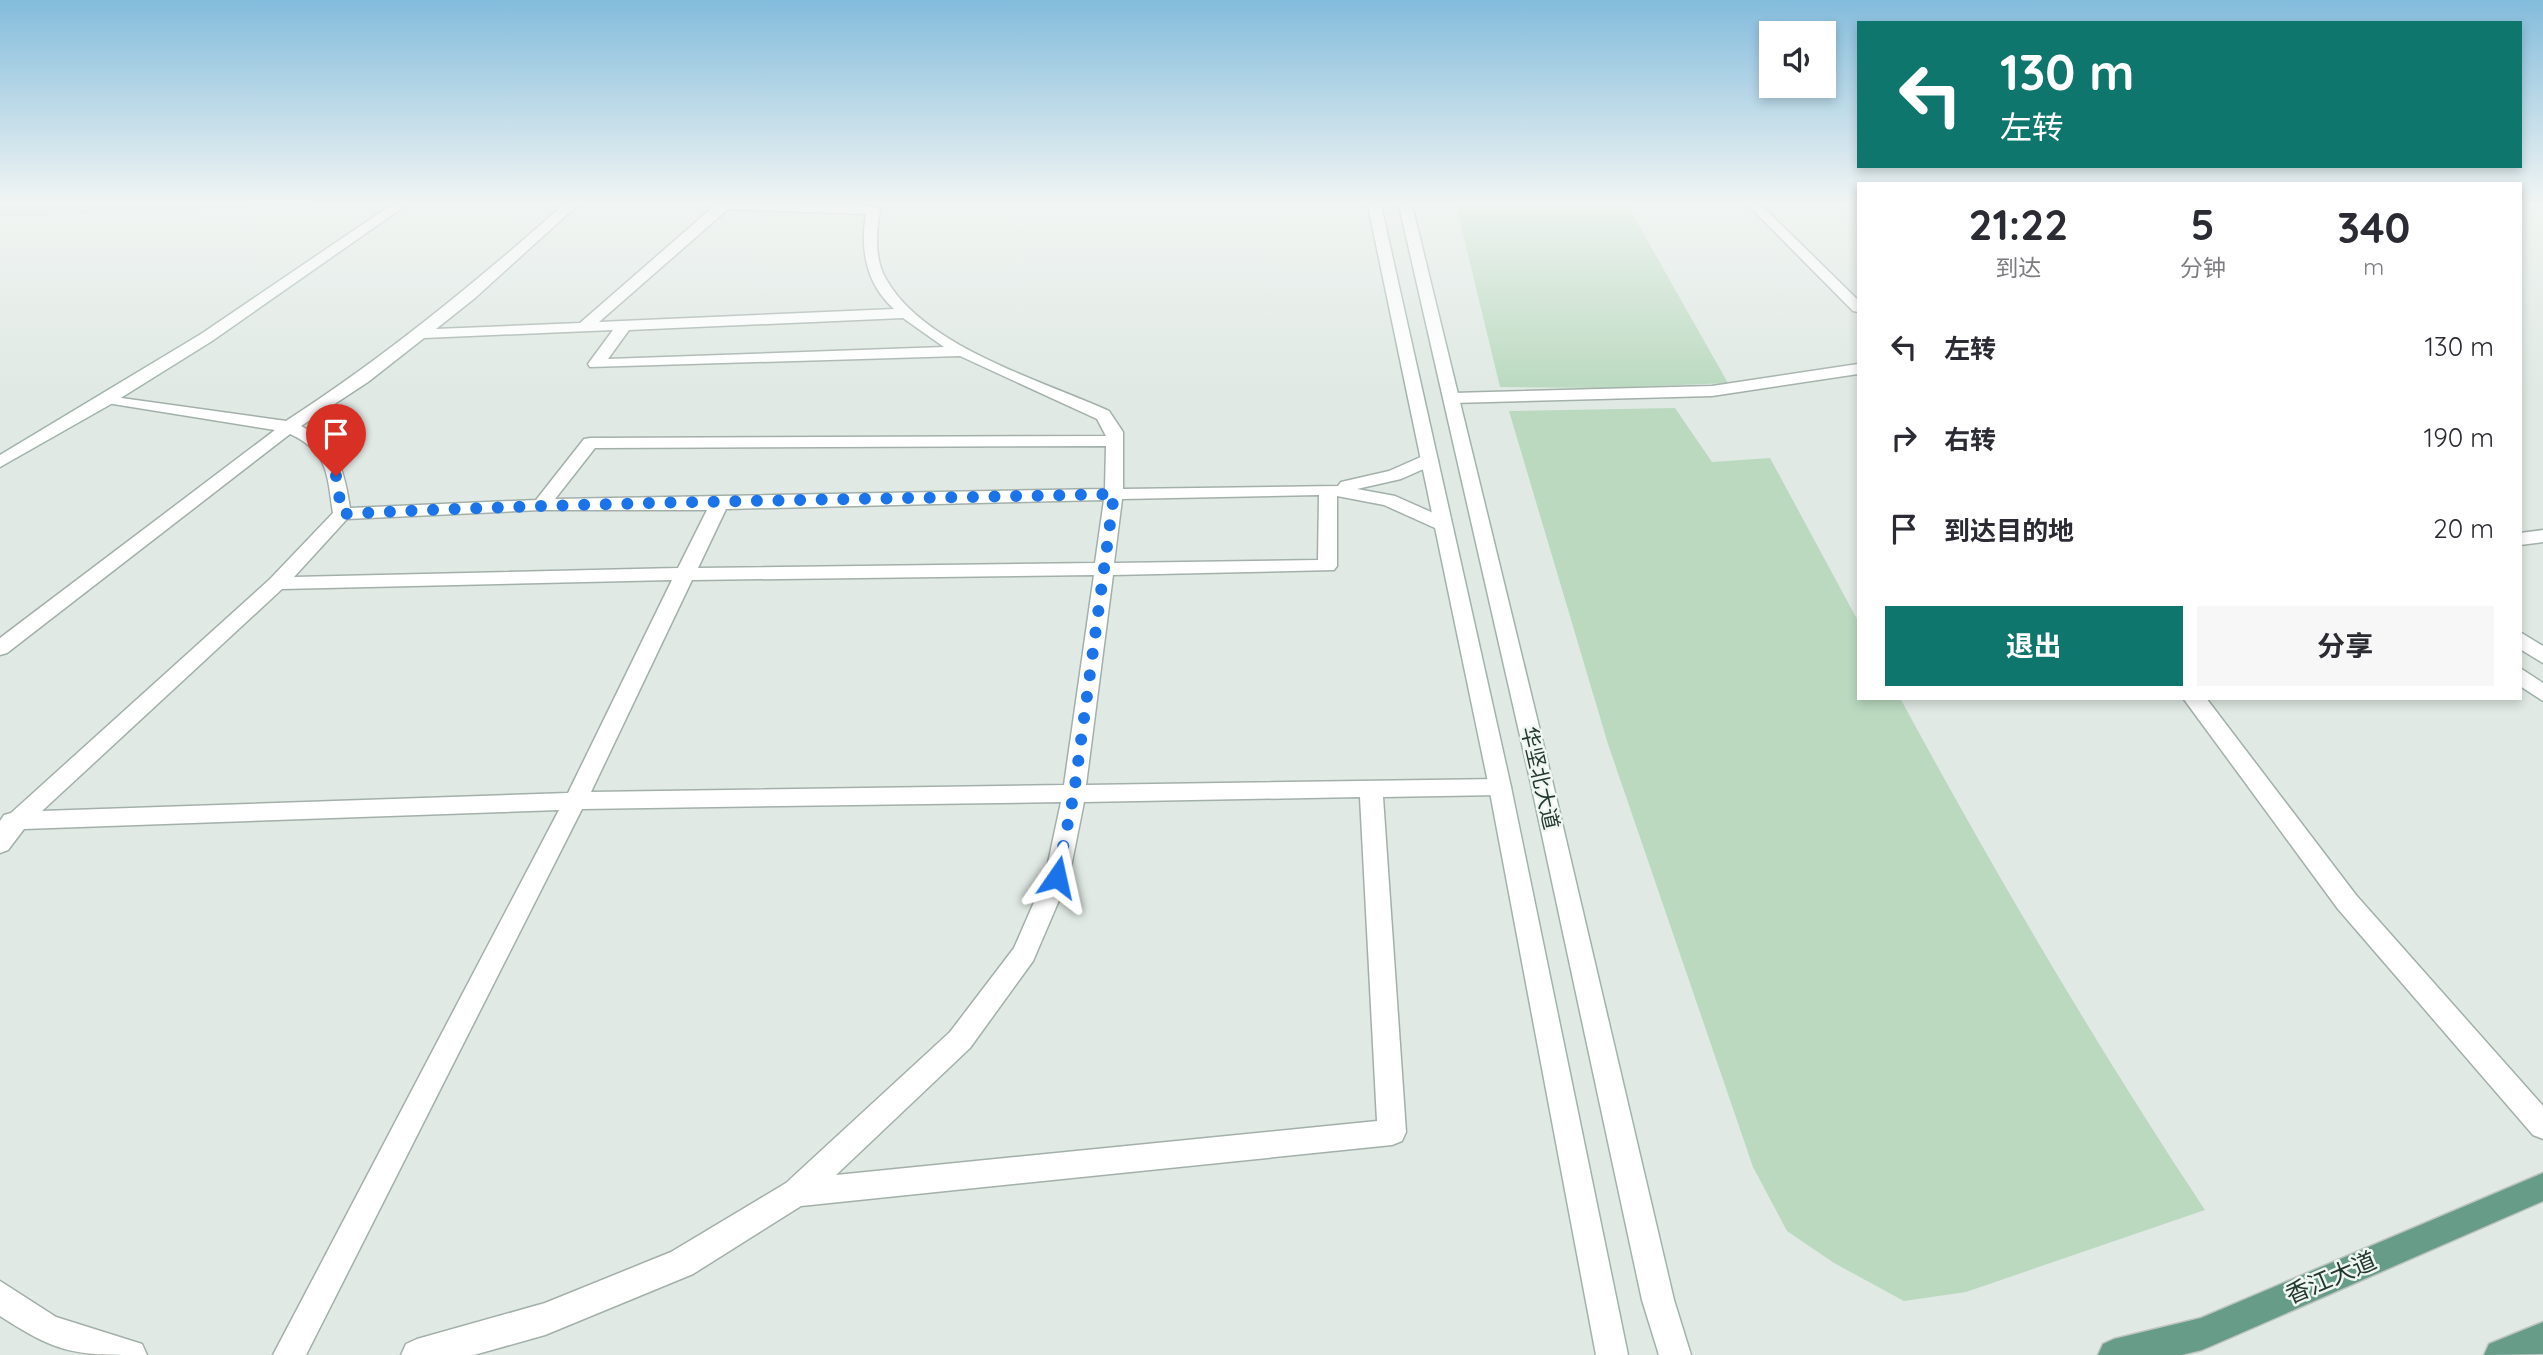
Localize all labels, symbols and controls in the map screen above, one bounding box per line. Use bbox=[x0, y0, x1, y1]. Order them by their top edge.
map controls bbox=[1759, 21, 1836, 98]
button: sound bbox=[1759, 21, 1836, 98]
text: 130 m bbox=[2000, 41, 2134, 102]
icon: left bbox=[1885, 49, 1976, 140]
text: 左转 bbox=[2000, 107, 2064, 147]
text: 21:22 bbox=[1969, 198, 2068, 251]
text: 5 bbox=[2191, 198, 2215, 251]
text: 340 bbox=[2337, 201, 2410, 254]
text: m bbox=[2363, 252, 2384, 281]
text: 到达 bbox=[1995, 253, 2041, 282]
text: 分钟 bbox=[2180, 253, 2226, 282]
icon: left bbox=[1885, 328, 1923, 366]
text: 130 m bbox=[2424, 330, 2494, 363]
text: 左转 bbox=[1944, 332, 1996, 365]
pin bbox=[306, 404, 366, 476]
icon: arrive bbox=[317, 415, 355, 453]
icon: right bbox=[1885, 419, 1923, 457]
text: 190 m bbox=[2424, 421, 2494, 454]
text: 右转 bbox=[1944, 423, 1996, 456]
icon: arrive bbox=[1885, 510, 1923, 548]
text: 20 m bbox=[2433, 512, 2494, 545]
text: 到达目的地 bbox=[1944, 514, 2074, 547]
button: 退出 bbox=[1885, 606, 2183, 686]
button: 分享 bbox=[2197, 606, 2494, 686]
street label: 华坚北大道 bbox=[1516, 724, 1565, 832]
position arrow bbox=[1020, 840, 1094, 914]
street label: 香江大道 bbox=[2281, 1245, 2381, 1310]

